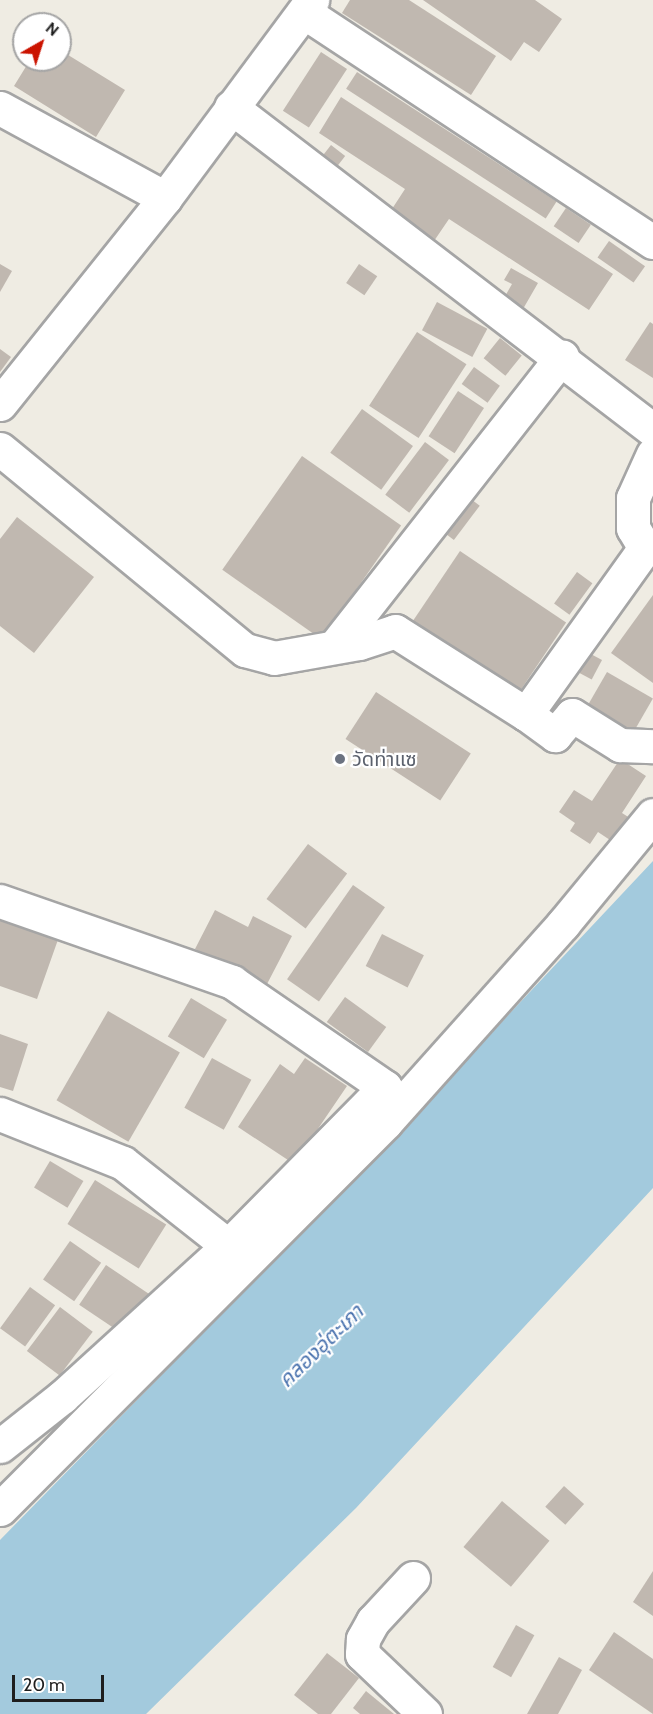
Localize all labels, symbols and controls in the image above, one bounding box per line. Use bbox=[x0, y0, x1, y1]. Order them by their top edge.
north arrow bbox=[12, 12, 72, 72]
text: N bbox=[42, 18, 63, 40]
place label: วัดท่าแซ bbox=[352, 747, 417, 771]
marker: วัดท่าแซ bbox=[333, 752, 347, 766]
water label: คลองอุ่ตะเภา bbox=[273, 1299, 369, 1393]
scale bar bbox=[15, 1663, 106, 1701]
text: 20 m bbox=[23, 1674, 65, 1696]

